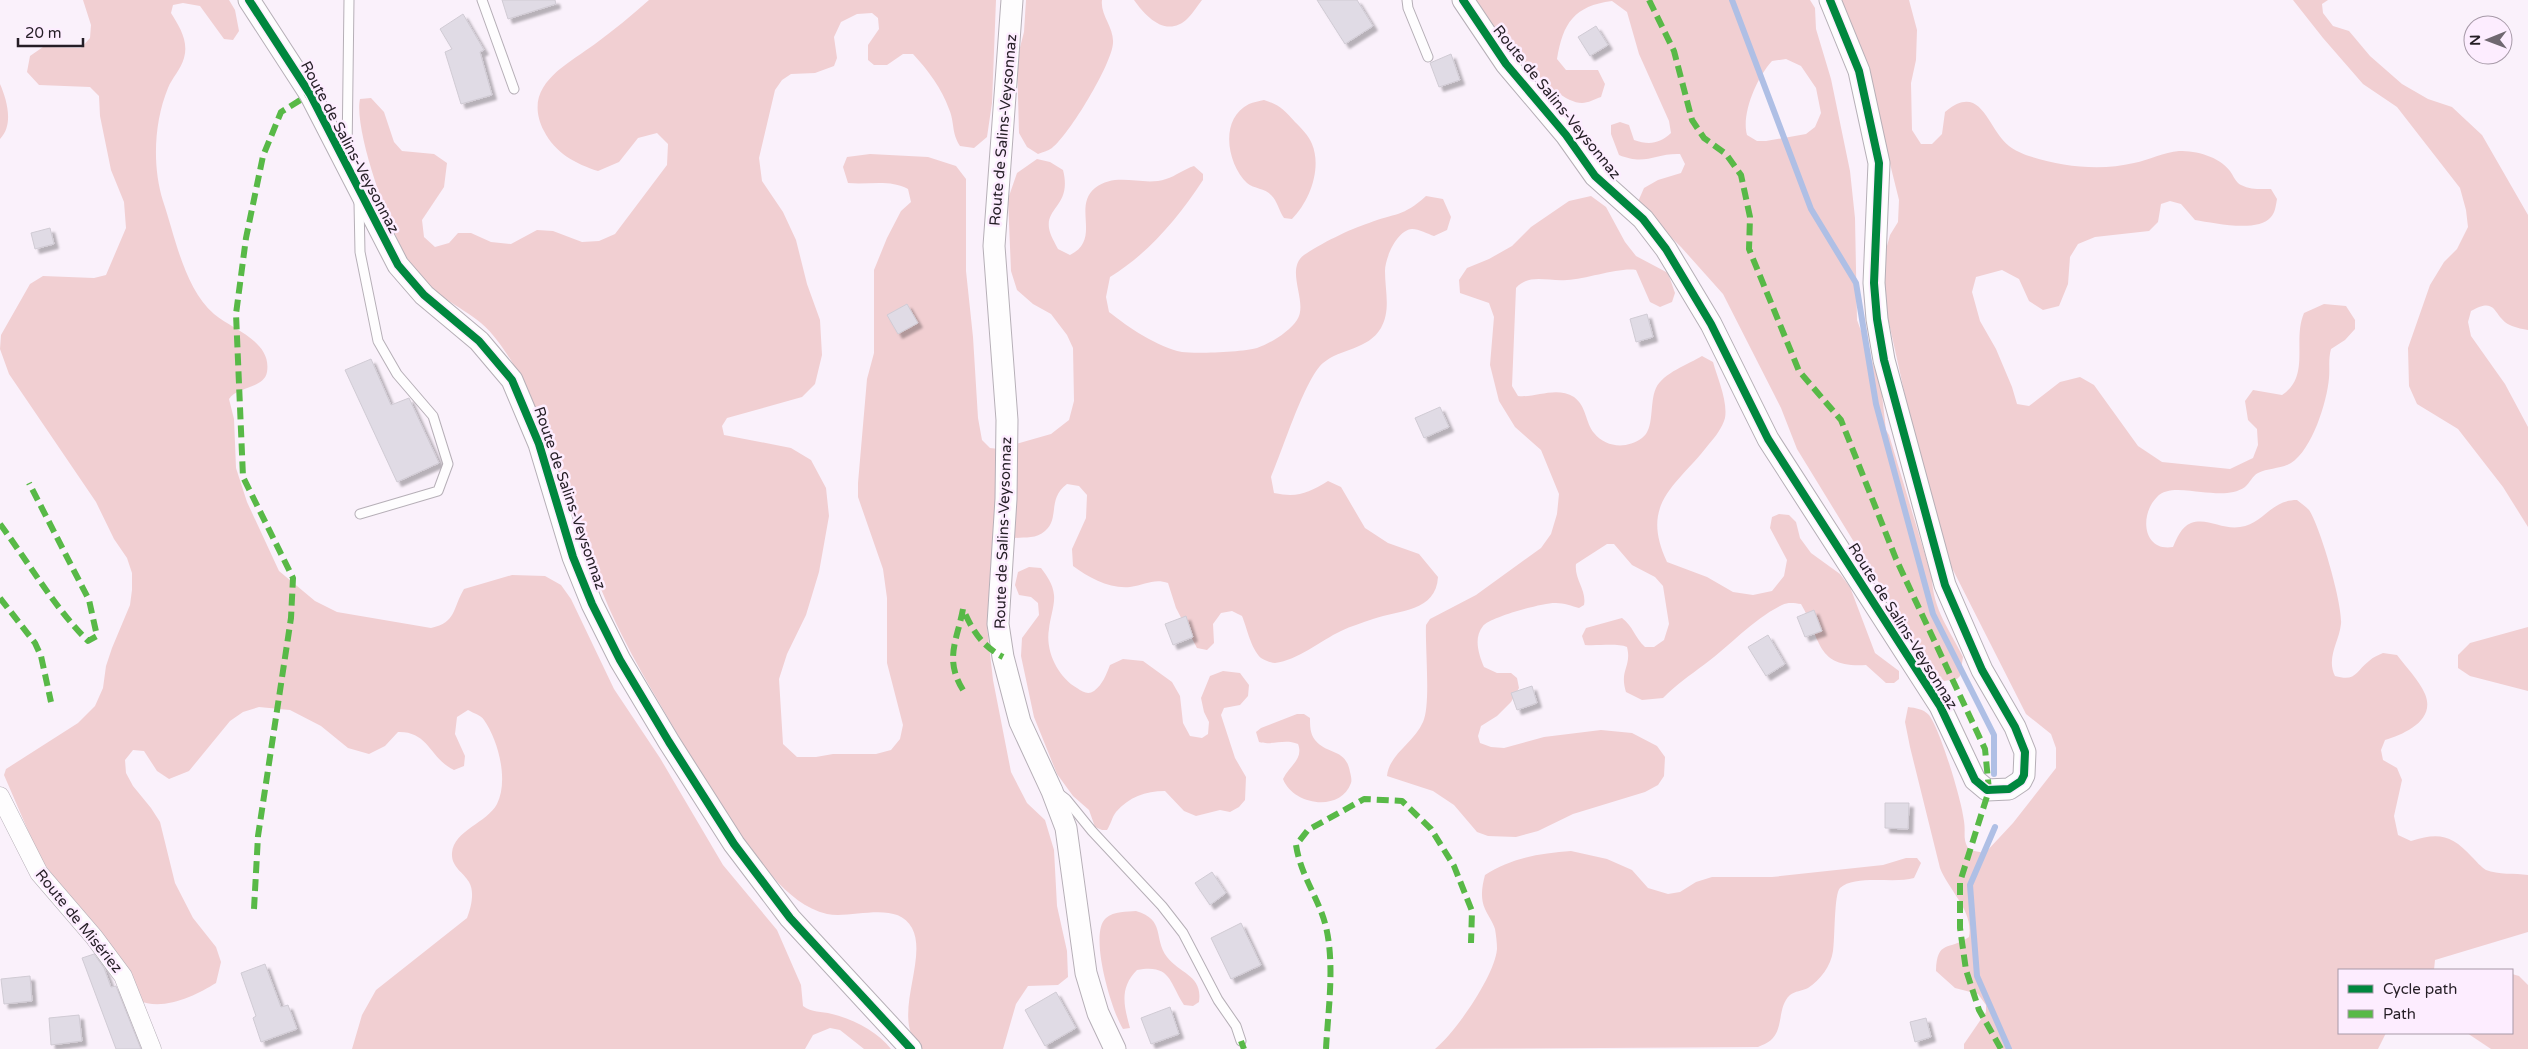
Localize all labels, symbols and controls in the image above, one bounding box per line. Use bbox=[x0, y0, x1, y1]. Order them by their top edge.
scale bar bbox=[18, 15, 82, 47]
north arrow bbox=[2463, 15, 2513, 65]
street label: Route de Salins-Veysonnaz bbox=[1489, 22, 1625, 182]
text: 20 m bbox=[25, 24, 62, 42]
street label: Route de Salins-Veysonnaz bbox=[986, 33, 1020, 227]
text: N bbox=[2467, 34, 2484, 46]
street label: Route de Salins-Veysonnaz bbox=[297, 58, 403, 236]
street label: Route de Salins-Veysonnaz bbox=[530, 404, 610, 592]
street label: Route de Salins-Veysonnaz bbox=[991, 437, 1015, 629]
street label: Route de Salins-Veysonnaz bbox=[1844, 540, 1962, 712]
street label: Route de Misériez bbox=[32, 866, 126, 976]
legend bbox=[2338, 969, 2513, 1034]
text: Cycle path bbox=[2383, 980, 2457, 998]
text: Path bbox=[2383, 1005, 2416, 1023]

